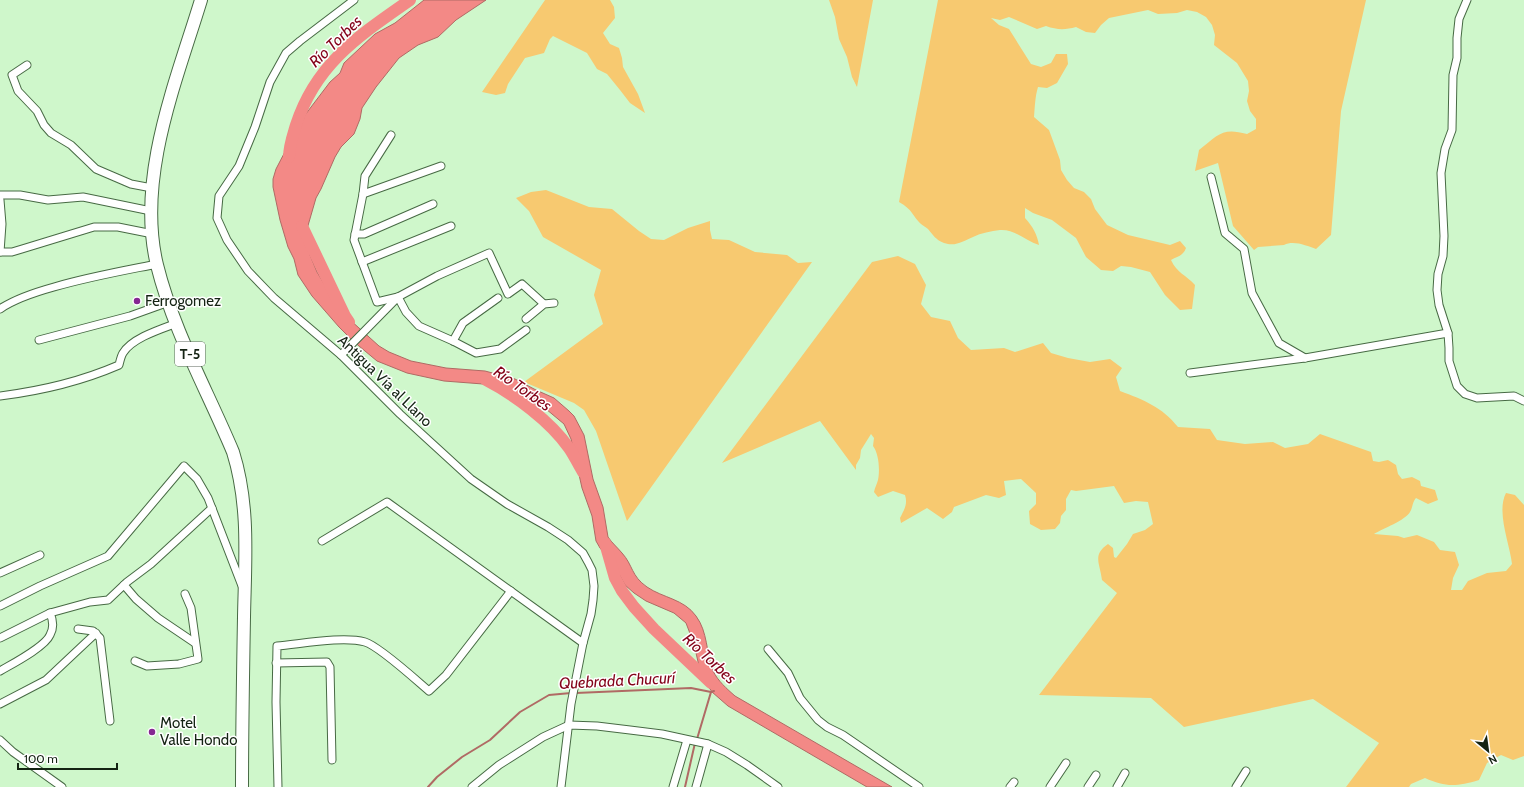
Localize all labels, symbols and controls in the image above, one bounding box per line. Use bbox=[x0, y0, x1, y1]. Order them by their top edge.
water label: Río Torbes bbox=[305, 12, 366, 71]
place label: Ferrogomez bbox=[145, 292, 221, 310]
marker: Ferrogomez bbox=[132, 296, 142, 306]
street label: Antigua Vía al Llano bbox=[334, 331, 436, 431]
road number: T-5 bbox=[175, 342, 205, 366]
water label: Río Torbes bbox=[490, 362, 555, 415]
water label: Río Torbes bbox=[679, 629, 740, 688]
water label: Quebrada Chucurí bbox=[558, 668, 677, 693]
place label: Motel Valle Hondo bbox=[160, 714, 237, 749]
marker: Motel Valle Hondo bbox=[147, 727, 157, 737]
north arrow bbox=[1468, 731, 1508, 771]
scale bar bbox=[18, 745, 117, 771]
text: 100 m bbox=[24, 751, 58, 766]
text: N bbox=[1486, 752, 1500, 768]

